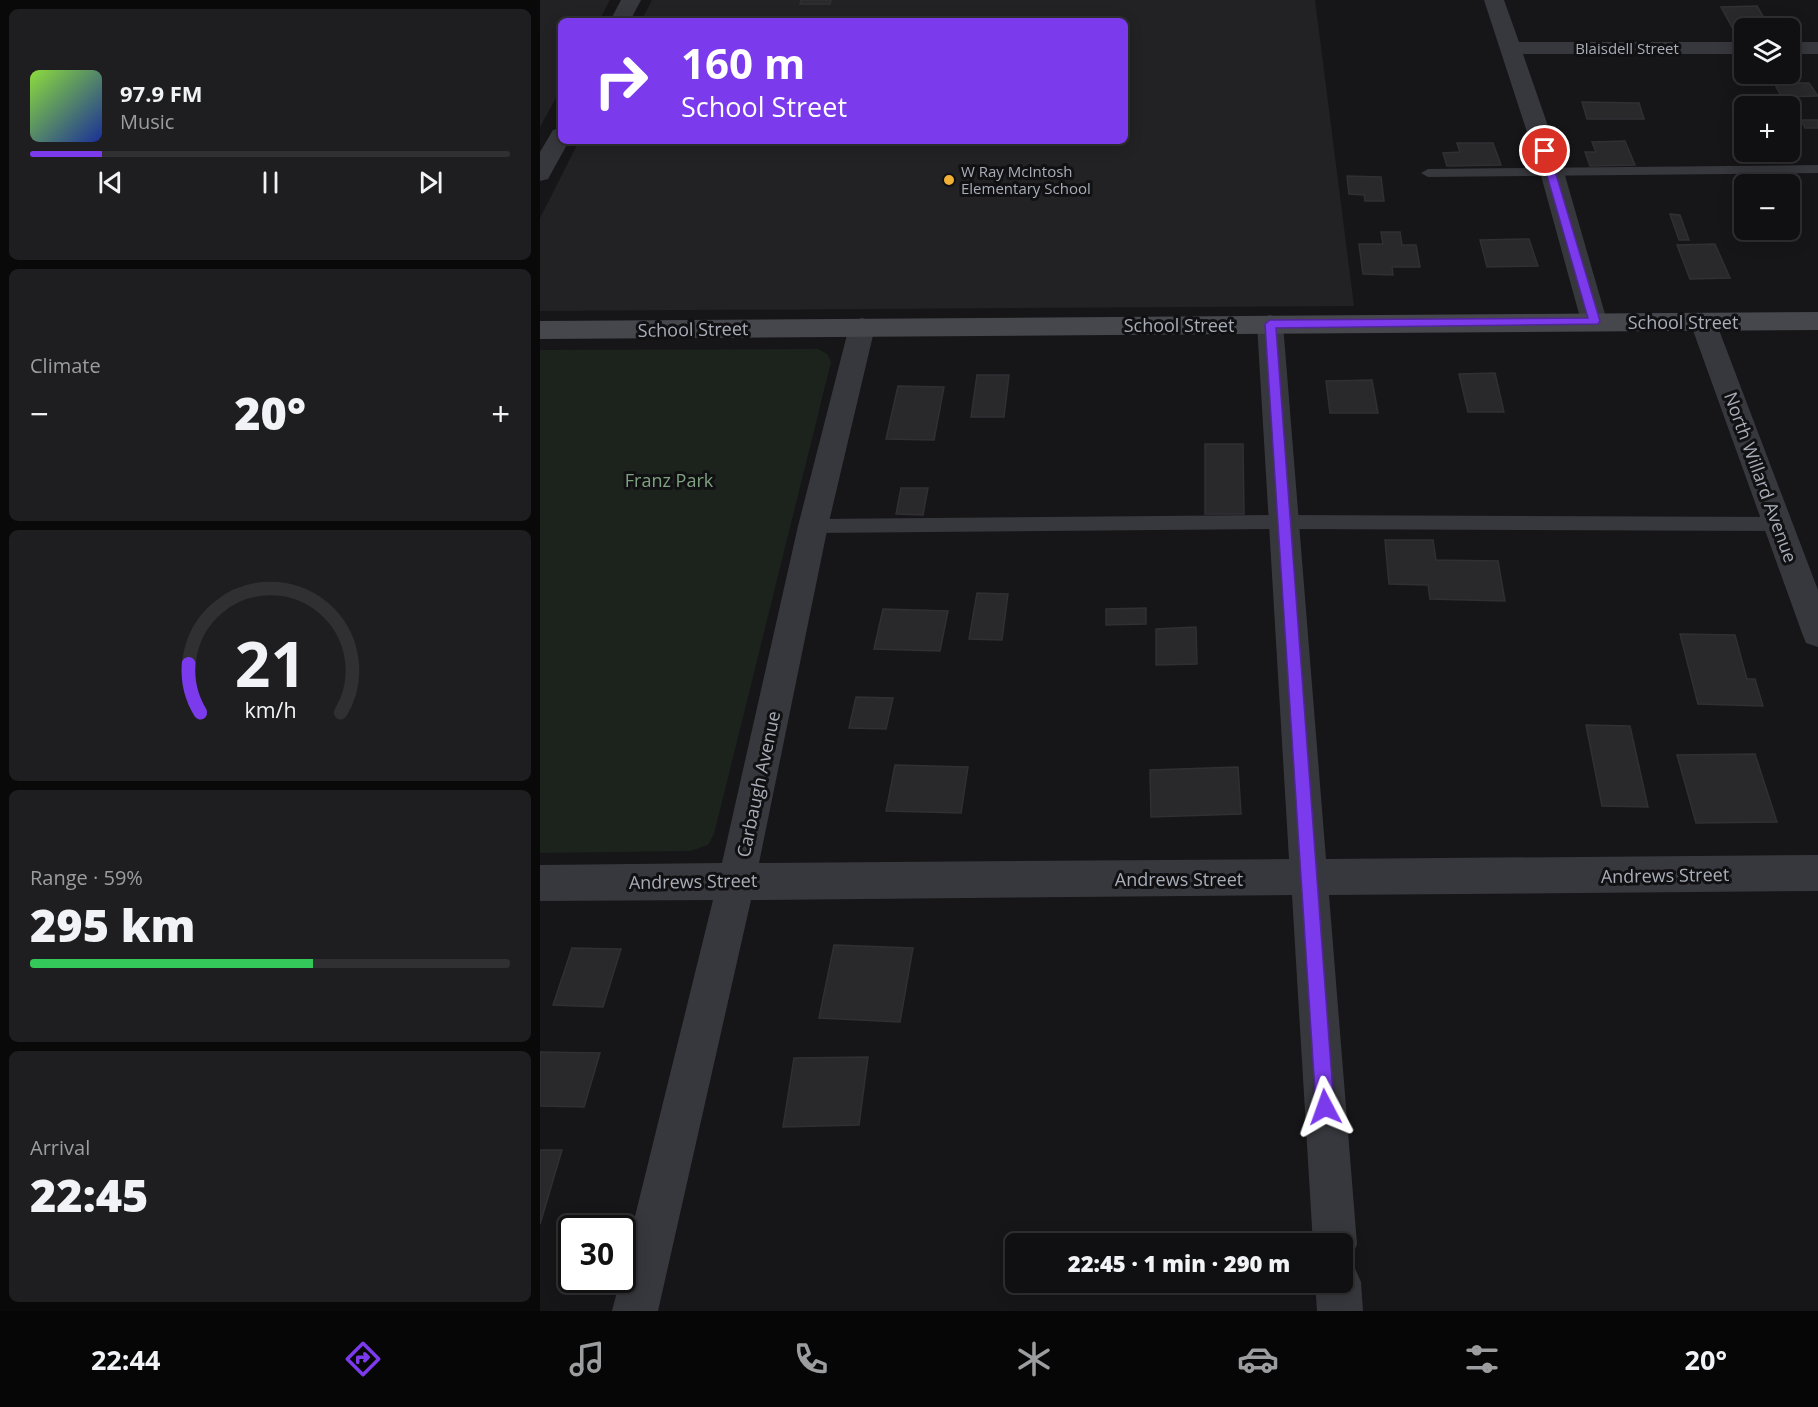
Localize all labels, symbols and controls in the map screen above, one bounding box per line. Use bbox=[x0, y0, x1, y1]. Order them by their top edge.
map controls bbox=[1734, 18, 1800, 240]
button: layers bbox=[1734, 18, 1800, 84]
text: 160 m bbox=[681, 34, 805, 91]
street label: Blaisdell Street bbox=[1575, 38, 1679, 58]
icon: right bbox=[582, 42, 660, 120]
text: 97.9 FM bbox=[120, 78, 203, 108]
text: School Street bbox=[681, 88, 847, 125]
button: + bbox=[1734, 96, 1800, 162]
text: Music bbox=[120, 108, 174, 135]
pin bbox=[1519, 125, 1570, 176]
icon: arrive bbox=[1528, 134, 1561, 167]
place label: W Ray McIntosh Elementary School bbox=[961, 161, 1091, 198]
icon: previous bbox=[94, 166, 127, 199]
icon: pause bbox=[254, 166, 287, 199]
icon: next bbox=[414, 166, 447, 199]
marker: W Ray McIntosh Elementary School bbox=[942, 173, 956, 187]
button: − bbox=[1734, 174, 1800, 240]
street label: School Street bbox=[1628, 310, 1738, 334]
street label: School Street bbox=[1124, 313, 1234, 337]
street label: School Street bbox=[637, 316, 749, 342]
text: Climate bbox=[30, 352, 101, 379]
text: 20° bbox=[234, 382, 306, 443]
street label: North Willard Avenue bbox=[1719, 388, 1803, 566]
text: − bbox=[30, 391, 49, 436]
text: + bbox=[491, 391, 510, 436]
park label: Franz Park bbox=[625, 468, 714, 492]
text: 21 bbox=[234, 620, 306, 705]
text: km/h bbox=[244, 695, 296, 724]
street label: Carbaugh Avenue bbox=[731, 709, 785, 859]
street label: Andrews Street bbox=[1601, 862, 1729, 888]
text: Range · 59% bbox=[30, 864, 143, 891]
street label: Andrews Street bbox=[1115, 867, 1243, 891]
street label: Andrews Street bbox=[629, 868, 757, 894]
text: 295 km bbox=[30, 894, 195, 955]
position arrow bbox=[1293, 1075, 1357, 1139]
text: Arrival bbox=[30, 1134, 90, 1161]
text: 22:45 bbox=[30, 1164, 148, 1225]
speed limit sign: 30 bbox=[558, 1215, 636, 1293]
text: 22:45 · 1 min · 290 m bbox=[1068, 1248, 1290, 1278]
icon: directions bbox=[342, 1338, 384, 1380]
icon: music bbox=[566, 1338, 608, 1380]
icon: phone bbox=[790, 1338, 832, 1380]
icon: climate bbox=[1013, 1338, 1055, 1380]
icon: car bbox=[1237, 1338, 1279, 1380]
icon: filters bbox=[1461, 1338, 1503, 1380]
text: 22:44 bbox=[91, 1341, 160, 1378]
text: 20° bbox=[1685, 1341, 1727, 1378]

